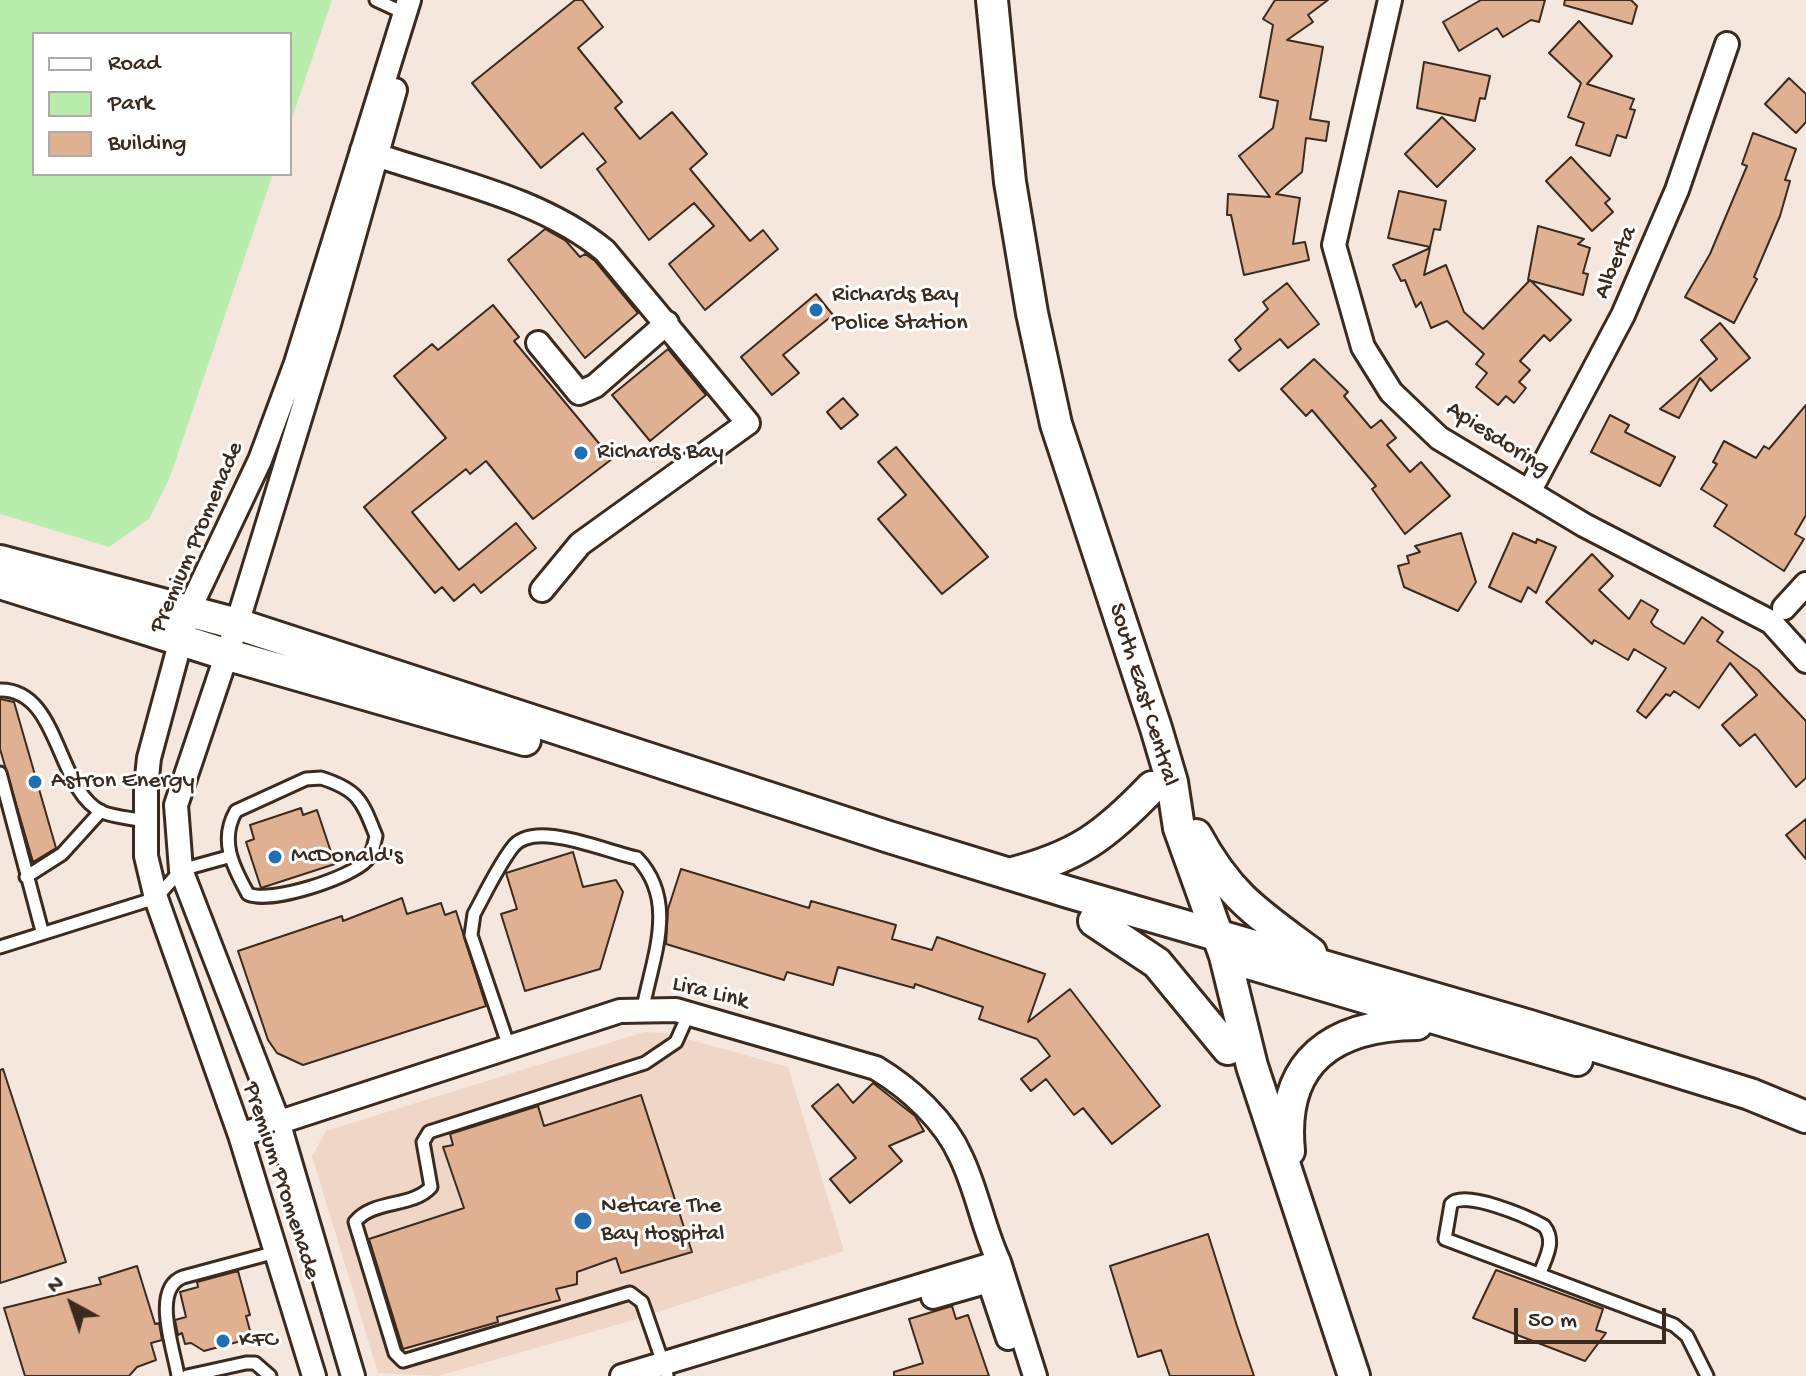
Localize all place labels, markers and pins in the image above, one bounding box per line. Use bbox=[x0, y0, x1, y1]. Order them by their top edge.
place label: Richards Bay Police Station bbox=[832, 282, 968, 338]
marker: Richards Bay Police Station bbox=[807, 301, 825, 319]
place label: Richards Bay bbox=[597, 439, 724, 467]
marker: Richards Bay bbox=[572, 444, 590, 462]
place label: Astron Energy bbox=[51, 768, 195, 796]
marker: Astron Energy bbox=[26, 773, 44, 791]
place label: McDonald's bbox=[291, 843, 403, 871]
marker: McDonald's bbox=[266, 848, 284, 866]
place label: Netcare The Bay Hospital bbox=[601, 1193, 725, 1249]
marker: Netcare The Bay Hospital bbox=[572, 1210, 594, 1232]
place label: KFC bbox=[239, 1327, 278, 1355]
marker: KFC bbox=[214, 1332, 232, 1350]

